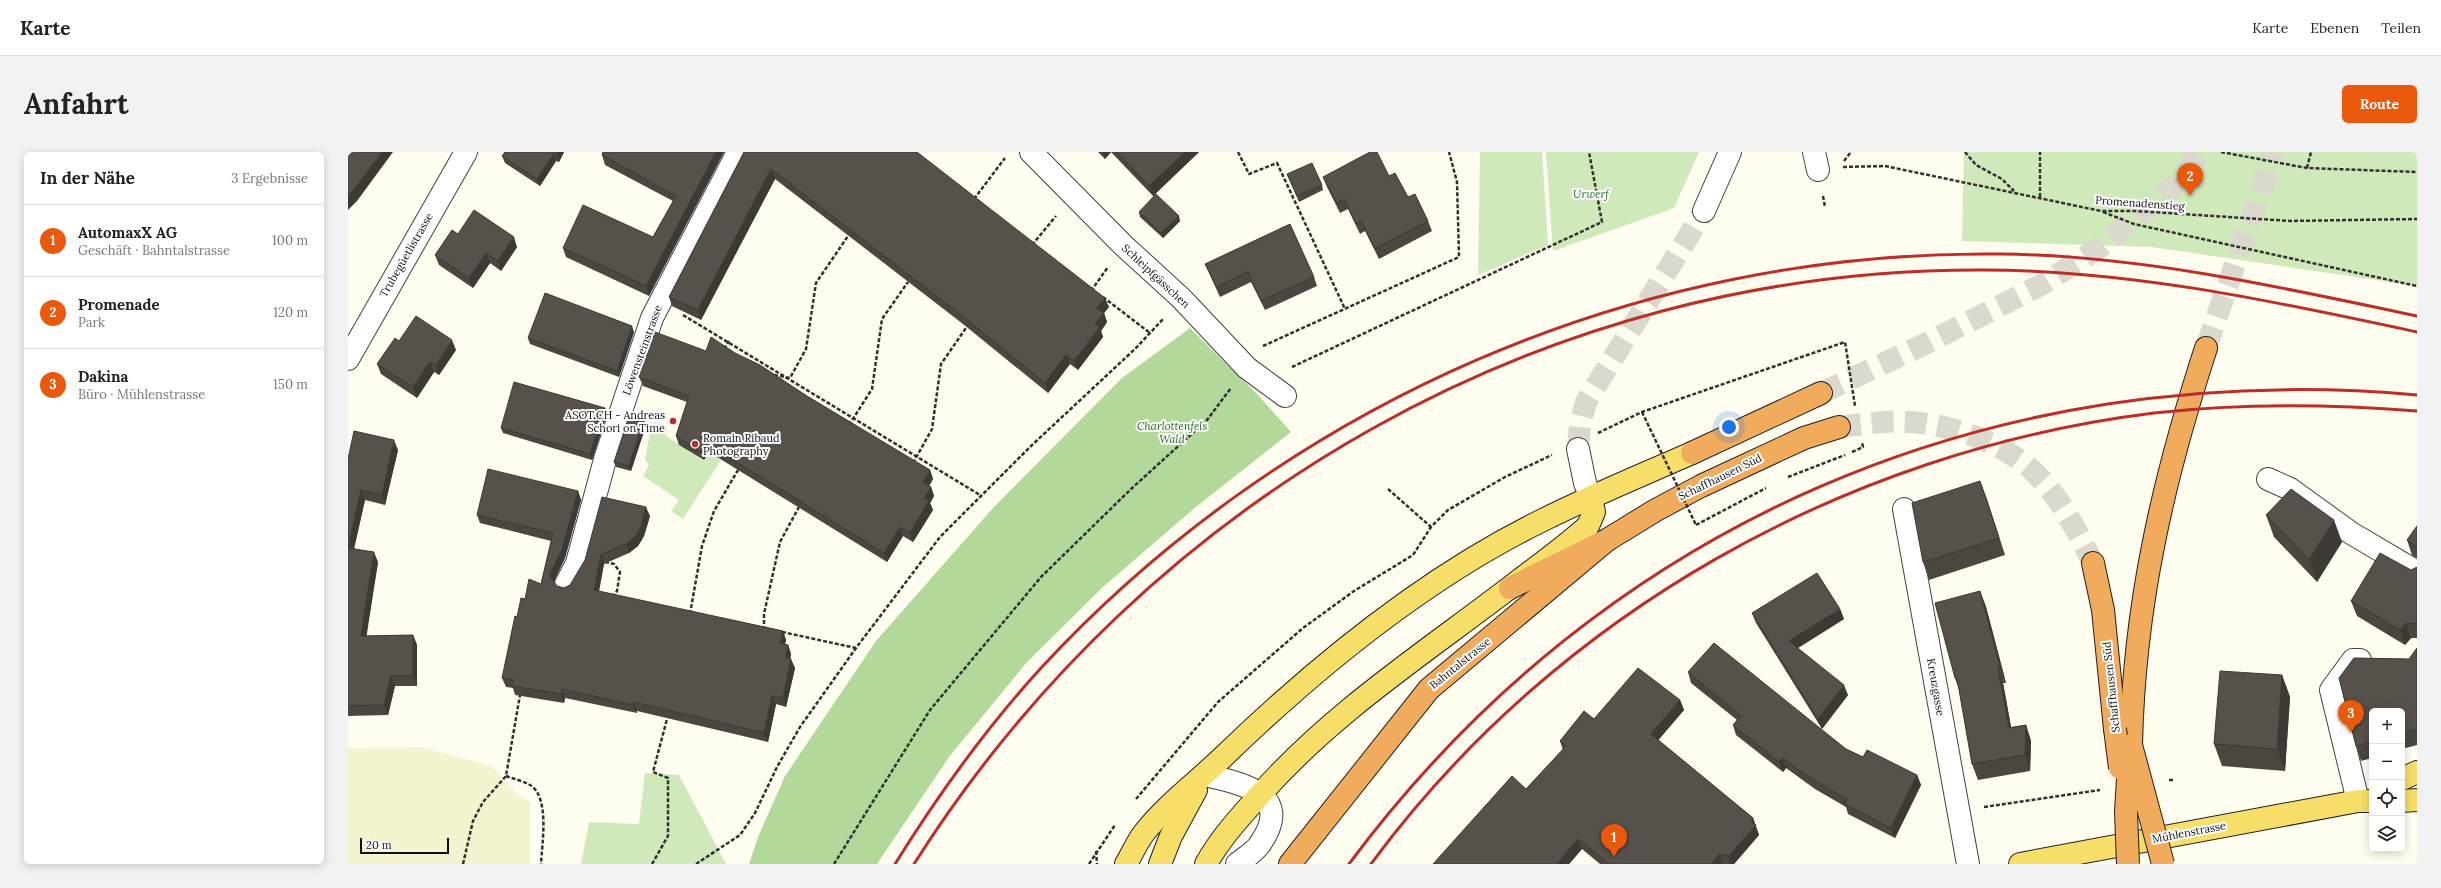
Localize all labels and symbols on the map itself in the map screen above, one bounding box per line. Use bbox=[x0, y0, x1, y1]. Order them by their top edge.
pin: 2 bbox=[2177, 163, 2203, 196]
park label: Urwerf bbox=[1573, 187, 1610, 201]
street label: Promenadenstieg bbox=[2095, 193, 2186, 213]
street label: Trubegüetlistrasse bbox=[376, 210, 436, 300]
street label: Schleipfgässchen bbox=[1119, 241, 1193, 311]
street label: Löwensteinstrasse bbox=[619, 303, 665, 397]
place label: ASOT.CH - Andreas Schori on Time bbox=[564, 408, 665, 435]
marker: ASOT.CH - Andreas Schori on Time bbox=[668, 416, 678, 426]
your location bbox=[1719, 417, 1739, 437]
park label: Charlottenfels Wald bbox=[1137, 419, 1207, 446]
place label: Romain Ribaud Photography bbox=[703, 431, 780, 458]
marker: Romain Ribaud Photography bbox=[690, 439, 700, 449]
street label: Schaffhausen Süd bbox=[1676, 451, 1764, 503]
street label: Bahntalstrasse bbox=[1427, 634, 1493, 692]
street label: Schaffhausen Süd bbox=[2099, 640, 2123, 733]
street label: Kreuzgasse bbox=[1924, 657, 1948, 717]
pin: 3 bbox=[2338, 700, 2364, 733]
street label: Mühlenstrasse bbox=[2151, 818, 2227, 846]
pin: 1 bbox=[1601, 824, 1627, 857]
scale bar bbox=[360, 836, 449, 855]

